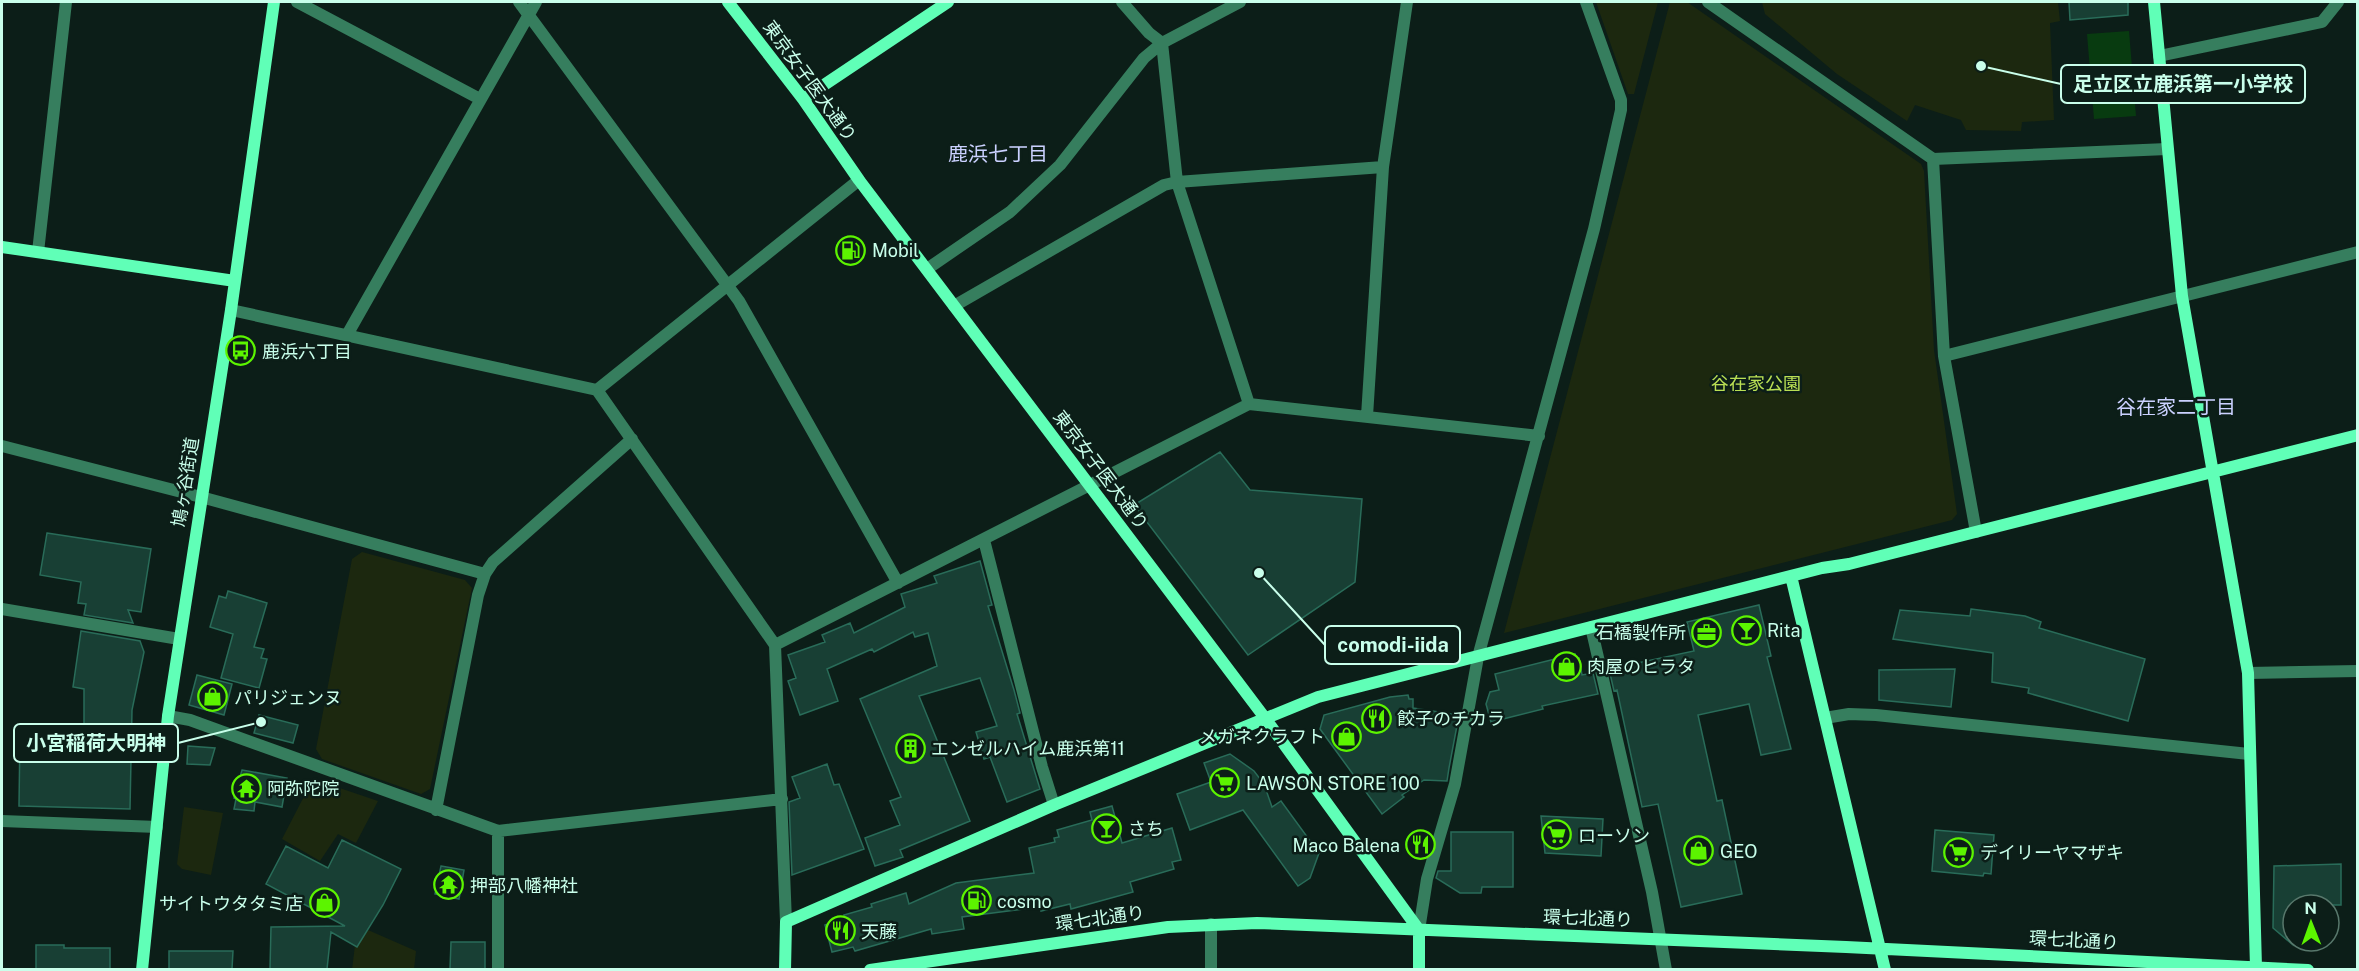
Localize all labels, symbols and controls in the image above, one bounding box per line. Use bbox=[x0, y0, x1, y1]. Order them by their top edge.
street label: 東京女子医大通り bbox=[759, 17, 861, 145]
callout: 足立区立鹿浜第一小学校 bbox=[2061, 65, 2305, 103]
text: 足立区立鹿浜第一小学校 bbox=[2073, 72, 2293, 96]
district label: 鹿浜七丁目 bbox=[948, 142, 1048, 166]
fuel station icon: Mobil bbox=[835, 234, 867, 266]
place label: Mobil bbox=[872, 240, 919, 261]
bus stop icon: 鹿浜六丁目 bbox=[225, 335, 257, 367]
place label: 鹿浜六丁目 bbox=[262, 341, 352, 362]
park label: 谷在家公園 bbox=[1711, 373, 1801, 394]
district label: 谷在家二丁目 bbox=[2116, 395, 2236, 419]
street label: 東京女子医大通り bbox=[1049, 406, 1153, 534]
street label: 鳩ヶ谷街道 bbox=[168, 436, 202, 528]
bar icon: Rita bbox=[1730, 614, 1762, 646]
office icon: 石橋製作所 bbox=[1691, 616, 1723, 648]
place label: Rita bbox=[1767, 620, 1800, 641]
place label: 石橋製作所 bbox=[1596, 622, 1686, 643]
callout: comodi-iida bbox=[1325, 626, 1460, 664]
text: comodi-iida bbox=[1337, 633, 1449, 657]
shop icon: 肉屋のヒラタ bbox=[1550, 650, 1582, 682]
place label: 肉屋のヒラタ bbox=[1587, 656, 1695, 677]
shop icon: パリジェンヌ bbox=[197, 681, 229, 713]
place label: パリジェンヌ bbox=[234, 687, 342, 708]
restaurant icon: 餃子のチカラ bbox=[1360, 702, 1392, 734]
place label: 餃子のチカラ bbox=[1397, 708, 1505, 729]
shop icon: メガネクラフト bbox=[1330, 720, 1362, 752]
callout: 小宮稲荷大明神 bbox=[14, 724, 178, 762]
place label: メガネクラフト bbox=[1199, 726, 1325, 747]
text: 小宮稲荷大明神 bbox=[26, 731, 166, 755]
building icon: エンゼルハイム鹿浜第11 bbox=[894, 732, 926, 764]
place label: エンゼルハイム鹿浜第11 bbox=[931, 738, 1125, 759]
supermarket icon: LAWSON STORE 100 bbox=[1209, 767, 1241, 799]
temple icon: 阿弥陀院 bbox=[230, 772, 262, 804]
place label: LAWSON STORE 100 bbox=[1246, 773, 1420, 794]
place label: 阿弥陀院 bbox=[267, 778, 339, 799]
bar icon: さち bbox=[1091, 812, 1123, 844]
place label: さち bbox=[1128, 818, 1164, 839]
supermarket icon: ローソン bbox=[1541, 819, 1573, 851]
place label: ローソン bbox=[1578, 825, 1650, 846]
restaurant icon: Maco Balena bbox=[1405, 829, 1437, 861]
place label: Maco Balena bbox=[1292, 835, 1400, 856]
shop icon: GEO bbox=[1683, 835, 1715, 867]
supermarket icon: デイリーヤマザキ bbox=[1943, 836, 1975, 868]
place label: GEO bbox=[1720, 841, 1758, 862]
place label: デイリーヤマザキ bbox=[1980, 842, 2124, 863]
temple icon: 押部八幡神社 bbox=[433, 869, 465, 901]
place label: 押部八幡神社 bbox=[470, 875, 578, 896]
fuel station icon: cosmo bbox=[960, 885, 992, 917]
shop icon: サイトウタタミ店 bbox=[308, 887, 340, 919]
place label: cosmo bbox=[997, 891, 1052, 912]
place label: サイトウタタミ店 bbox=[159, 893, 303, 914]
north arrow bbox=[2281, 893, 2341, 953]
text: N bbox=[2304, 899, 2317, 918]
street label: 環七北通り bbox=[1054, 901, 1146, 935]
street label: 環七北通り bbox=[1543, 906, 1633, 930]
restaurant icon: 天藤 bbox=[824, 915, 856, 947]
place label: 天藤 bbox=[861, 921, 897, 942]
street label: 環七北通り bbox=[2029, 927, 2119, 953]

